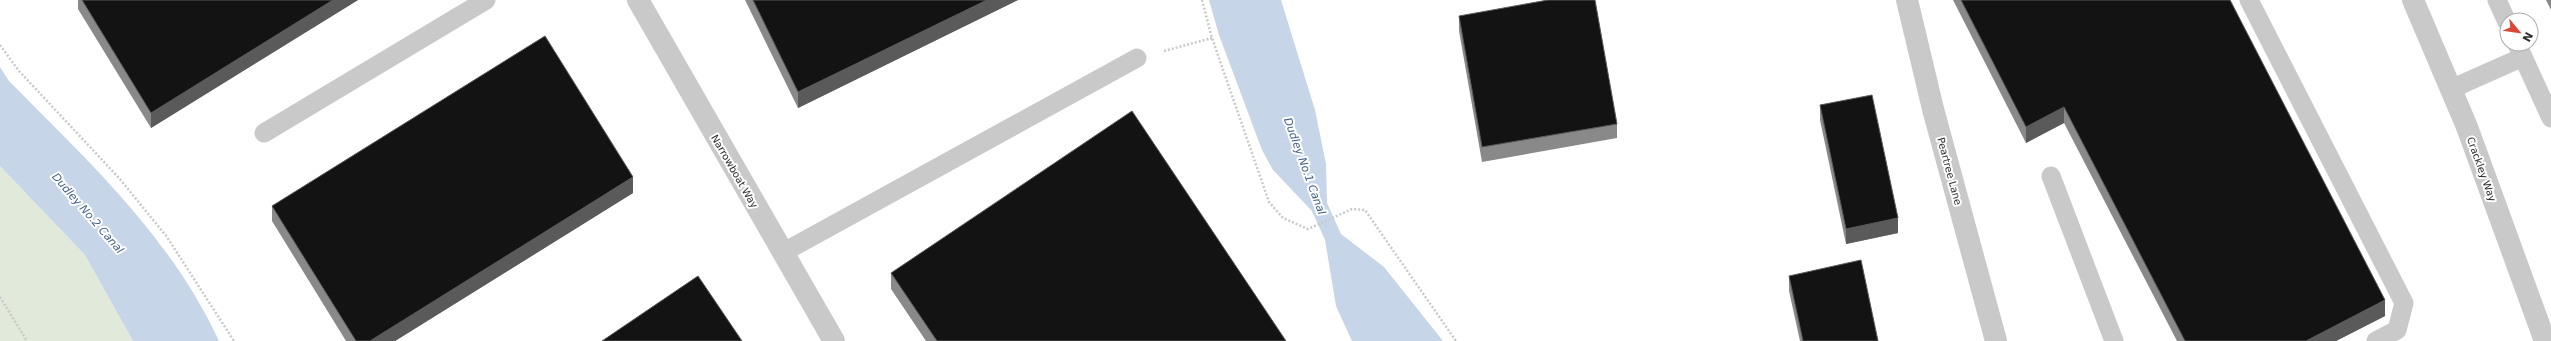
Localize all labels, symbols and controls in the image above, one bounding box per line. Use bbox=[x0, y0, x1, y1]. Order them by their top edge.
north arrow bbox=[2499, 12, 2539, 52]
text: N bbox=[2519, 29, 2535, 44]
water label: Dudley No.1 Canal bbox=[1281, 116, 1328, 217]
street label: Narrowboat Way bbox=[709, 133, 760, 210]
street label: Crackley Way bbox=[2465, 135, 2498, 203]
street label: Peartree Lane bbox=[1935, 136, 1964, 206]
water label: Dudley No.2 Canal bbox=[49, 170, 126, 256]

